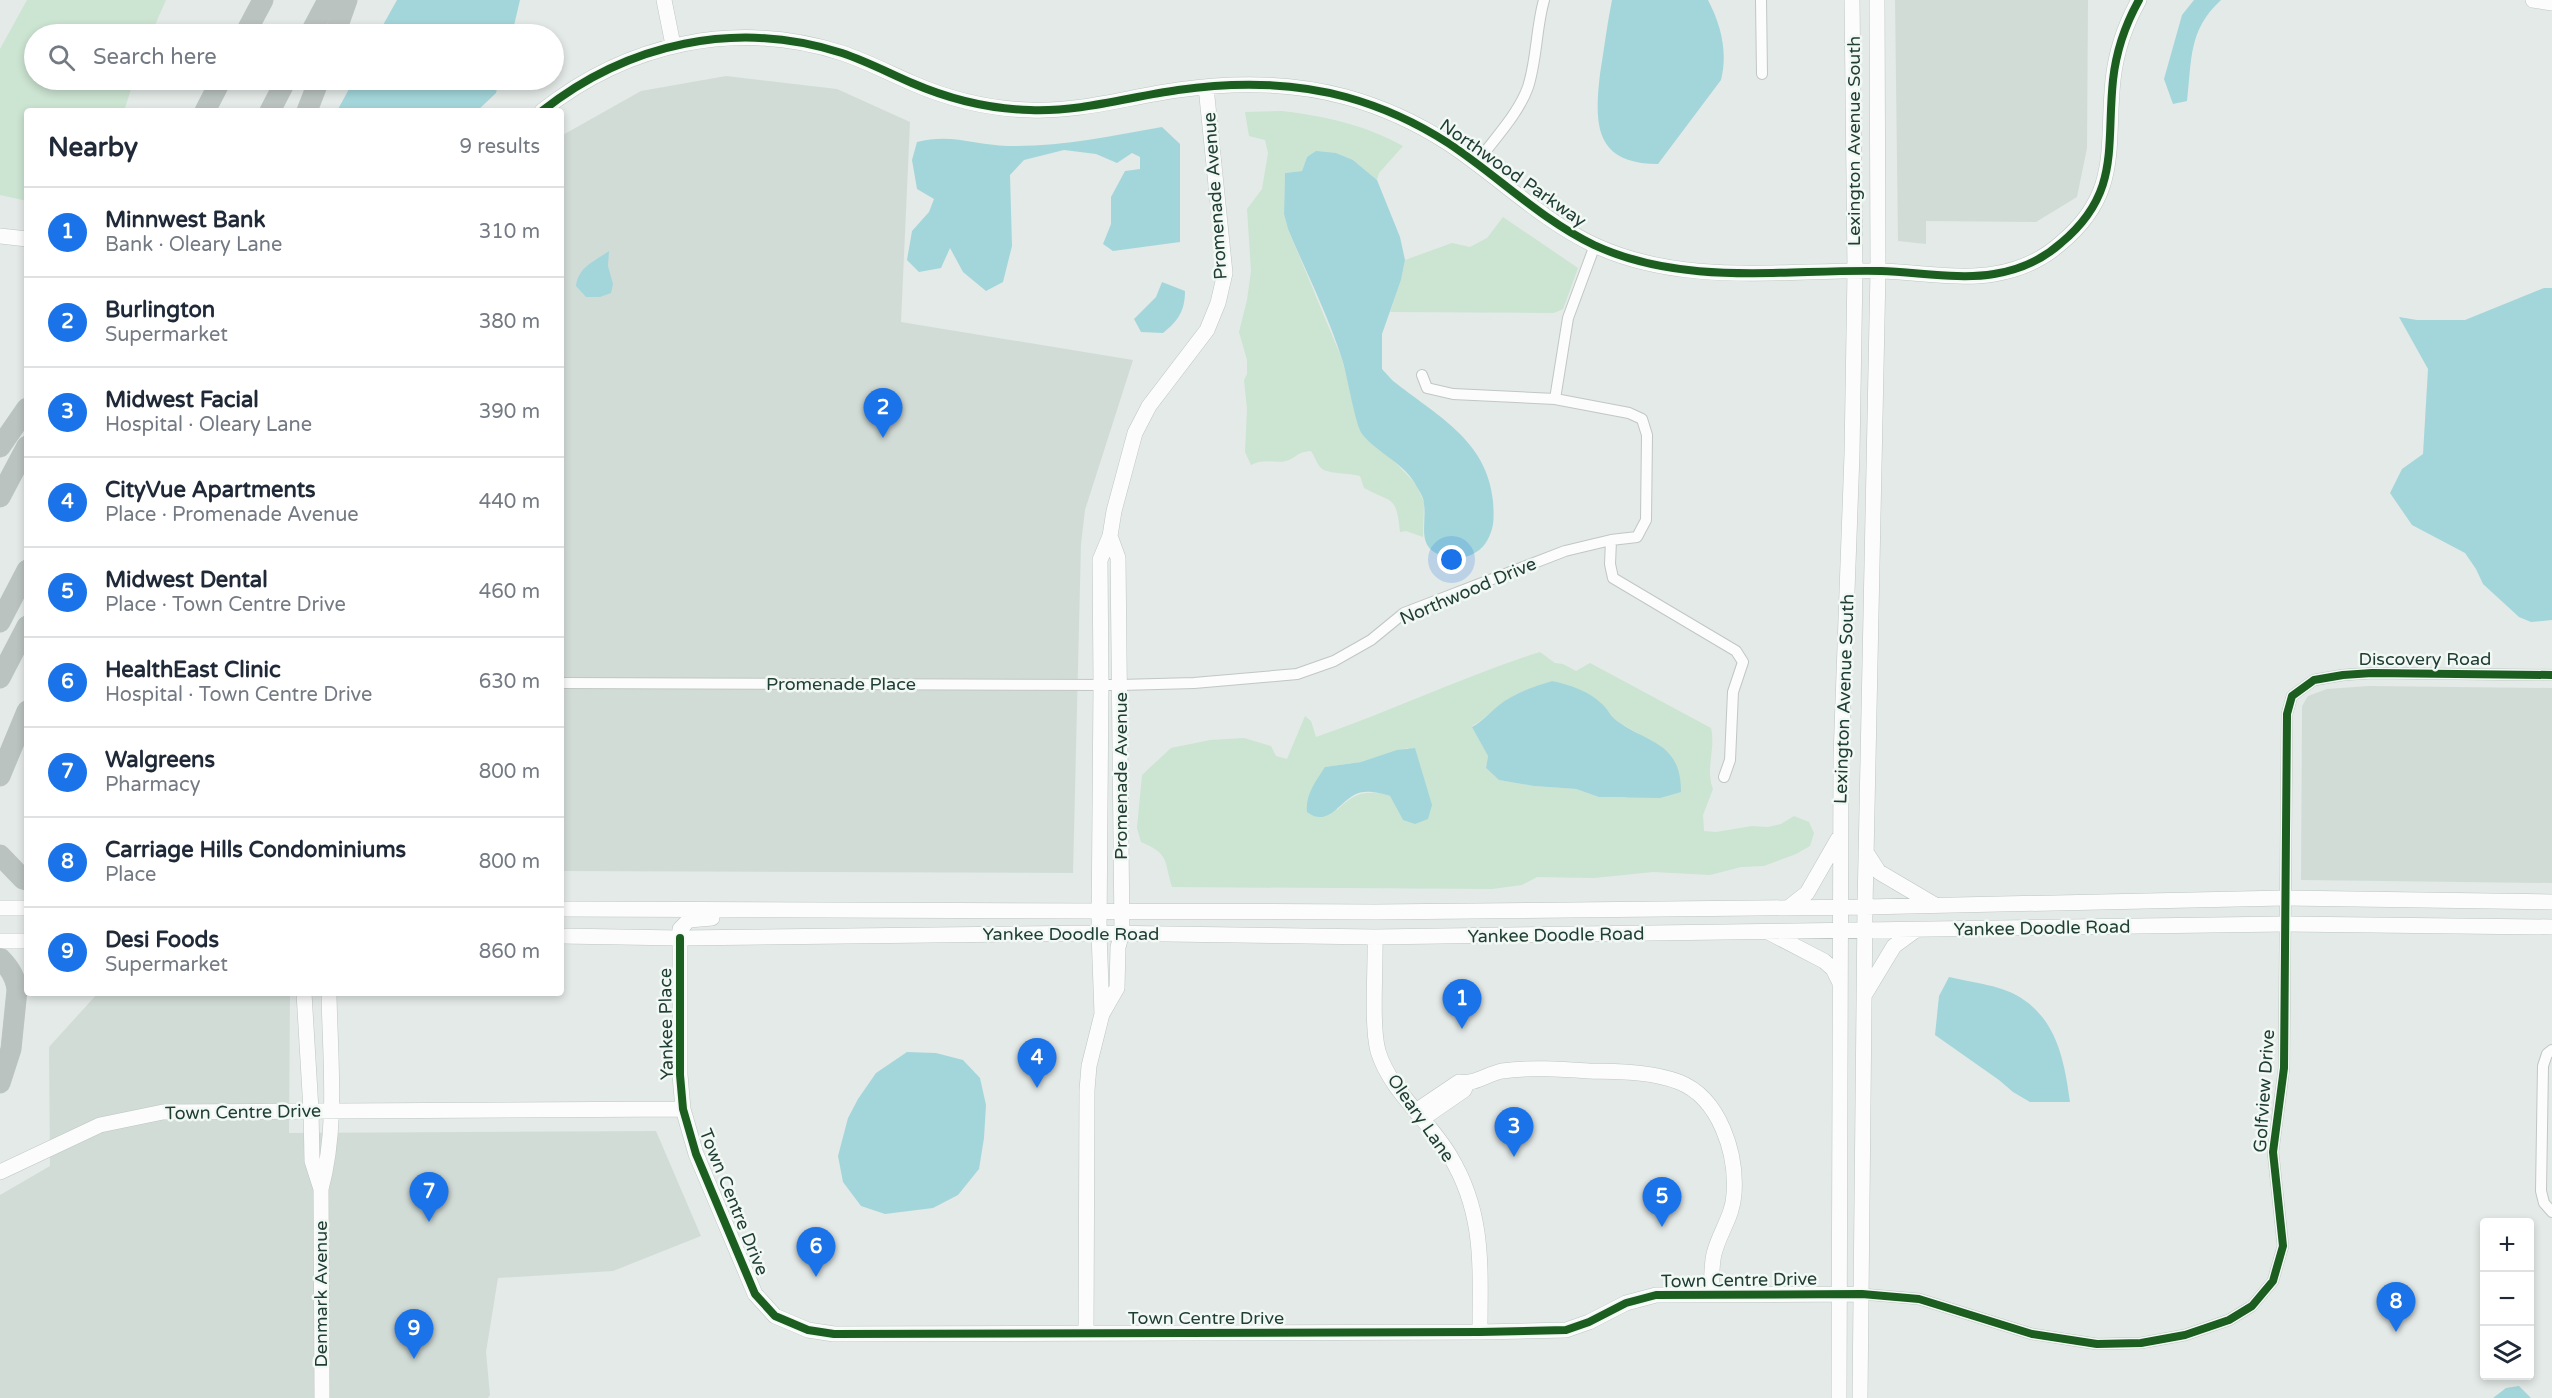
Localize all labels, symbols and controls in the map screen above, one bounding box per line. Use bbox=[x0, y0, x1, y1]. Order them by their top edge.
search box bbox=[24, 24, 564, 90]
street label: Lexington Avenue South bbox=[1843, 36, 1865, 246]
icon: search bbox=[45, 41, 78, 74]
text: Search here bbox=[93, 44, 217, 70]
street label: Promenade Avenue bbox=[1198, 111, 1232, 281]
street label: Northwood Parkway bbox=[1435, 114, 1591, 232]
text: Nearby bbox=[48, 132, 138, 163]
text: 9 results bbox=[460, 135, 540, 159]
text: Minnwest Bank bbox=[105, 207, 265, 233]
text: 1 bbox=[61, 220, 74, 244]
text: 310 m bbox=[479, 220, 540, 244]
text: Bank · Oleary Lane bbox=[105, 233, 282, 257]
text: Burlington bbox=[105, 297, 215, 323]
text: 2 bbox=[61, 310, 74, 334]
text: 380 m bbox=[479, 310, 540, 334]
text: Supermarket bbox=[105, 323, 228, 347]
text: Midwest Facial bbox=[105, 387, 259, 413]
pin: 2 bbox=[864, 388, 902, 438]
text: 3 bbox=[61, 400, 74, 424]
text: 390 m bbox=[479, 400, 540, 424]
text: Hospital · Oleary Lane bbox=[105, 413, 312, 437]
text: CityVue Apartments bbox=[105, 477, 316, 503]
text: 4 bbox=[61, 490, 74, 514]
text: 440 m bbox=[479, 490, 540, 514]
text: Place · Promenade Avenue bbox=[105, 503, 359, 527]
your location bbox=[1437, 545, 1466, 574]
street label: Northwood Drive bbox=[1396, 552, 1540, 630]
text: Midwest Dental bbox=[105, 567, 268, 593]
text: 5 bbox=[61, 580, 74, 604]
text: 460 m bbox=[479, 580, 540, 604]
text: Place · Town Centre Drive bbox=[105, 593, 346, 617]
street label: Lexington Avenue South bbox=[1829, 594, 1859, 804]
street label: Discovery Road bbox=[2359, 648, 2491, 670]
text: HealthEast Clinic bbox=[105, 657, 281, 683]
text: 6 bbox=[61, 670, 74, 694]
text: 630 m bbox=[479, 670, 540, 694]
street label: Promenade Place bbox=[766, 673, 916, 695]
text: Hospital · Town Centre Drive bbox=[105, 683, 372, 707]
street label: Promenade Avenue bbox=[1110, 692, 1132, 860]
text: Walgreens bbox=[105, 747, 215, 773]
text: 7 bbox=[61, 760, 74, 784]
text: 800 m bbox=[479, 760, 540, 784]
text: Pharmacy bbox=[105, 773, 200, 797]
text: Carriage Hills Condominiums bbox=[105, 837, 406, 863]
text: 8 bbox=[61, 850, 74, 874]
text: 800 m bbox=[479, 850, 540, 874]
text: Place bbox=[105, 863, 156, 887]
street label: Yankee Doodle Road bbox=[1953, 915, 2131, 941]
street label: Yankee Doodle Road bbox=[1467, 922, 1645, 948]
street label: Yankee Doodle Road bbox=[983, 923, 1159, 945]
text: Desi Foods bbox=[105, 927, 219, 953]
text: 9 bbox=[61, 940, 74, 964]
text: 860 m bbox=[479, 940, 540, 964]
text: Supermarket bbox=[105, 953, 228, 977]
street label: Yankee Place bbox=[654, 968, 678, 1080]
pin: 1 bbox=[1442, 980, 1482, 1029]
street label: Golfview Drive bbox=[2249, 1029, 2279, 1153]
pin: 4 bbox=[1018, 1038, 1056, 1088]
street label: Oleary Lane bbox=[1383, 1070, 1459, 1166]
street label: Town Centre Drive bbox=[165, 1100, 321, 1124]
pin: 3 bbox=[1494, 1108, 1534, 1157]
street label: Town Centre Drive bbox=[695, 1125, 773, 1279]
pin: 7 bbox=[410, 1172, 448, 1222]
pin: 5 bbox=[1642, 1178, 1682, 1227]
map controls bbox=[2480, 1218, 2534, 1380]
button: + bbox=[2480, 1218, 2534, 1272]
street label: Denmark Avenue bbox=[310, 1221, 332, 1367]
pin: 6 bbox=[796, 1228, 836, 1277]
street label: Town Centre Drive bbox=[1661, 1268, 1817, 1292]
button: − bbox=[2480, 1272, 2534, 1326]
pin: 8 bbox=[2376, 1282, 2416, 1332]
street label: Town Centre Drive bbox=[1128, 1307, 1284, 1329]
pin: 9 bbox=[394, 1310, 434, 1359]
button: layers bbox=[2480, 1326, 2534, 1380]

